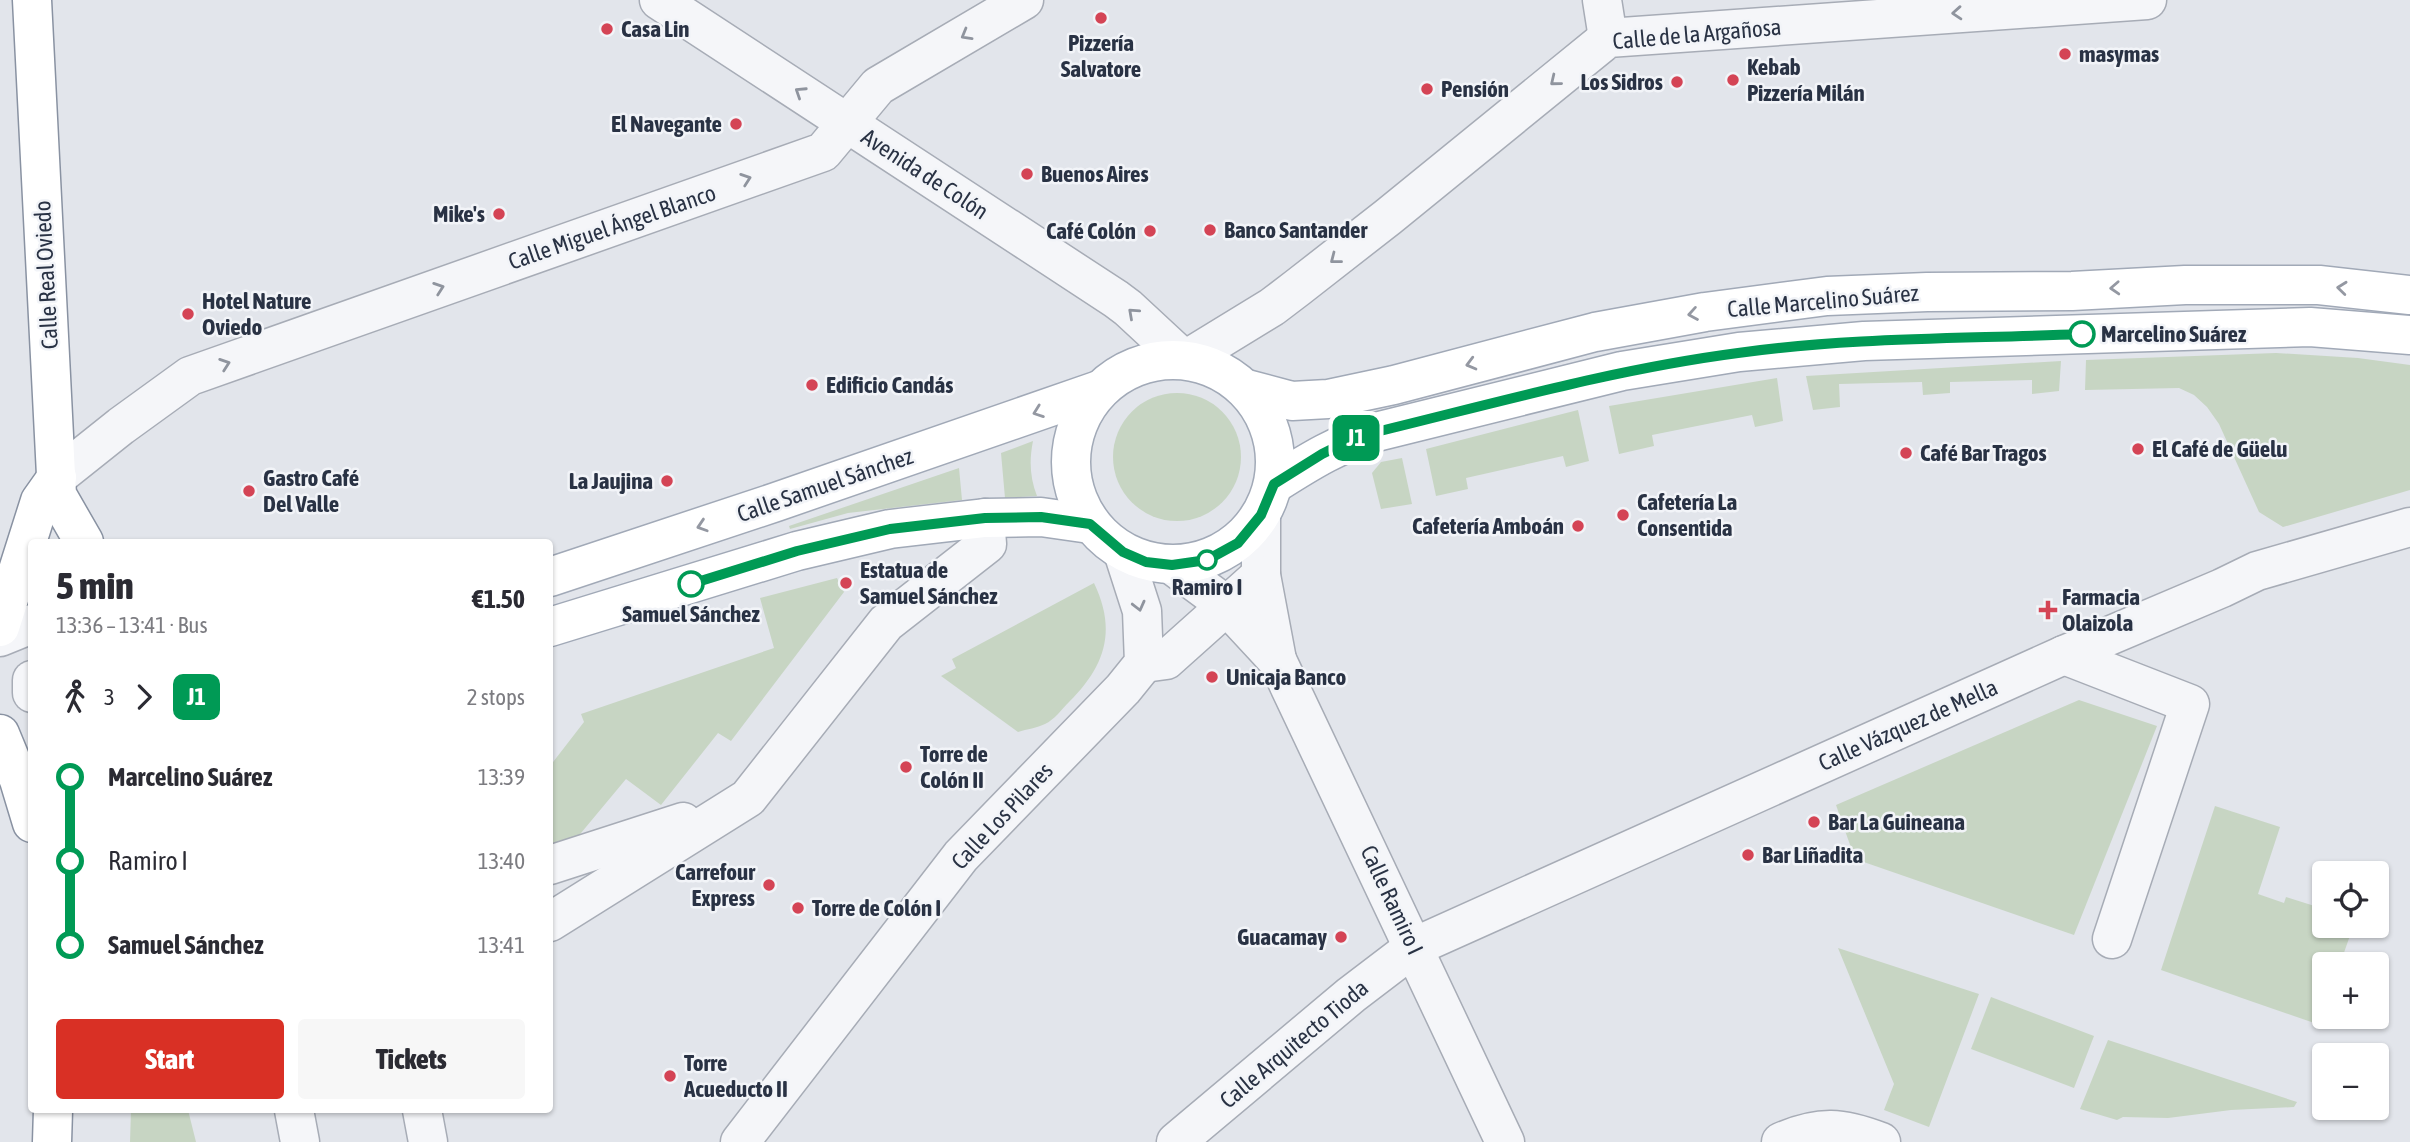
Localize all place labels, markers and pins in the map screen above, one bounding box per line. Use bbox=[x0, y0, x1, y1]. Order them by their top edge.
marker: Pizzería Salvatore bbox=[1093, 10, 1109, 26]
place label: Casa Lin bbox=[621, 16, 689, 42]
marker: Casa Lin bbox=[599, 21, 615, 37]
place label: Pizzería Salvatore bbox=[1061, 30, 1141, 82]
place label: masymas bbox=[2079, 41, 2159, 67]
marker: masymas bbox=[2057, 46, 2073, 62]
place label: Kebab Pizzería Milán bbox=[1747, 54, 1865, 106]
place label: Los Sidros bbox=[1580, 69, 1663, 95]
marker: Kebab Pizzería Milán bbox=[1725, 72, 1741, 88]
marker: Los Sidros bbox=[1669, 74, 1685, 90]
place label: Pensión bbox=[1441, 76, 1509, 102]
marker: Pensión bbox=[1419, 81, 1435, 97]
place label: El Navegante bbox=[611, 111, 722, 137]
marker: El Navegante bbox=[728, 116, 744, 132]
place label: Buenos Aires bbox=[1041, 161, 1149, 187]
marker: Buenos Aires bbox=[1019, 166, 1035, 182]
place label: Mike's bbox=[433, 201, 485, 227]
marker: Mike's bbox=[491, 206, 507, 222]
place label: Banco Santander bbox=[1224, 217, 1369, 243]
place label: Café Colón bbox=[1046, 218, 1136, 244]
marker: Banco Santander bbox=[1202, 222, 1218, 238]
marker: Café Colón bbox=[1142, 223, 1158, 239]
place label: Hotel Nature Oviedo bbox=[202, 288, 311, 340]
marker: Hotel Nature Oviedo bbox=[180, 306, 196, 322]
marker: Marcelino Suárez bbox=[2069, 321, 2095, 347]
place label: Marcelino Suárez bbox=[2101, 321, 2247, 347]
place label: Edificio Candás bbox=[826, 372, 953, 398]
marker: Edificio Candás bbox=[804, 377, 820, 393]
place label: El Café de Güelu bbox=[2152, 436, 2287, 462]
place label: Café Bar Tragos bbox=[1920, 440, 2047, 466]
marker: El Café de Güelu bbox=[2130, 441, 2146, 457]
marker: Café Bar Tragos bbox=[1898, 445, 1914, 461]
place label: Gastro Café Del Valle bbox=[263, 465, 359, 517]
place label: La Jaujina bbox=[569, 468, 653, 494]
marker: La Jaujina bbox=[659, 473, 675, 489]
marker: Gastro Café Del Valle bbox=[241, 483, 257, 499]
place label: Cafetería La Consentida bbox=[1637, 489, 1737, 541]
marker: Cafetería La Consentida bbox=[1615, 507, 1631, 523]
place label: Cafetería Amboán bbox=[1412, 513, 1564, 539]
marker: Cafetería Amboán bbox=[1570, 518, 1586, 534]
marker: Ramiro I bbox=[1197, 550, 1217, 570]
place label: Estatua de Samuel Sánchez bbox=[860, 557, 998, 609]
marker: Samuel Sánchez bbox=[678, 571, 704, 597]
place label: Ramiro I bbox=[1172, 574, 1242, 600]
marker: Estatua de Samuel Sánchez bbox=[838, 575, 854, 591]
place label: Farmacia Olaizola bbox=[2062, 584, 2140, 636]
place label: Samuel Sánchez bbox=[622, 601, 761, 627]
marker: Farmacia Olaizola bbox=[2040, 602, 2056, 618]
place label: Unicaja Banco bbox=[1226, 664, 1347, 690]
marker: Unicaja Banco bbox=[1204, 669, 1220, 685]
place label: Torre de Colón II bbox=[920, 741, 988, 793]
marker: Torre de Colón II bbox=[898, 759, 914, 775]
place label: Bar La Guineana bbox=[1828, 809, 1965, 835]
marker: Bar La Guineana bbox=[1806, 814, 1822, 830]
place label: Bar Liñadita bbox=[1762, 842, 1863, 868]
marker: Bar Liñadita bbox=[1740, 847, 1756, 863]
place label: Carrefour Express bbox=[675, 859, 756, 911]
marker: Carrefour Express bbox=[761, 877, 777, 893]
place label: Torre de Colón I bbox=[812, 895, 941, 921]
marker: Torre de Colón I bbox=[790, 900, 806, 916]
place label: Guacamay bbox=[1237, 924, 1328, 950]
marker: Guacamay bbox=[1333, 929, 1349, 945]
place label: Torre Acueducto II bbox=[683, 1050, 788, 1102]
marker: Torre Acueducto II bbox=[662, 1068, 678, 1084]

